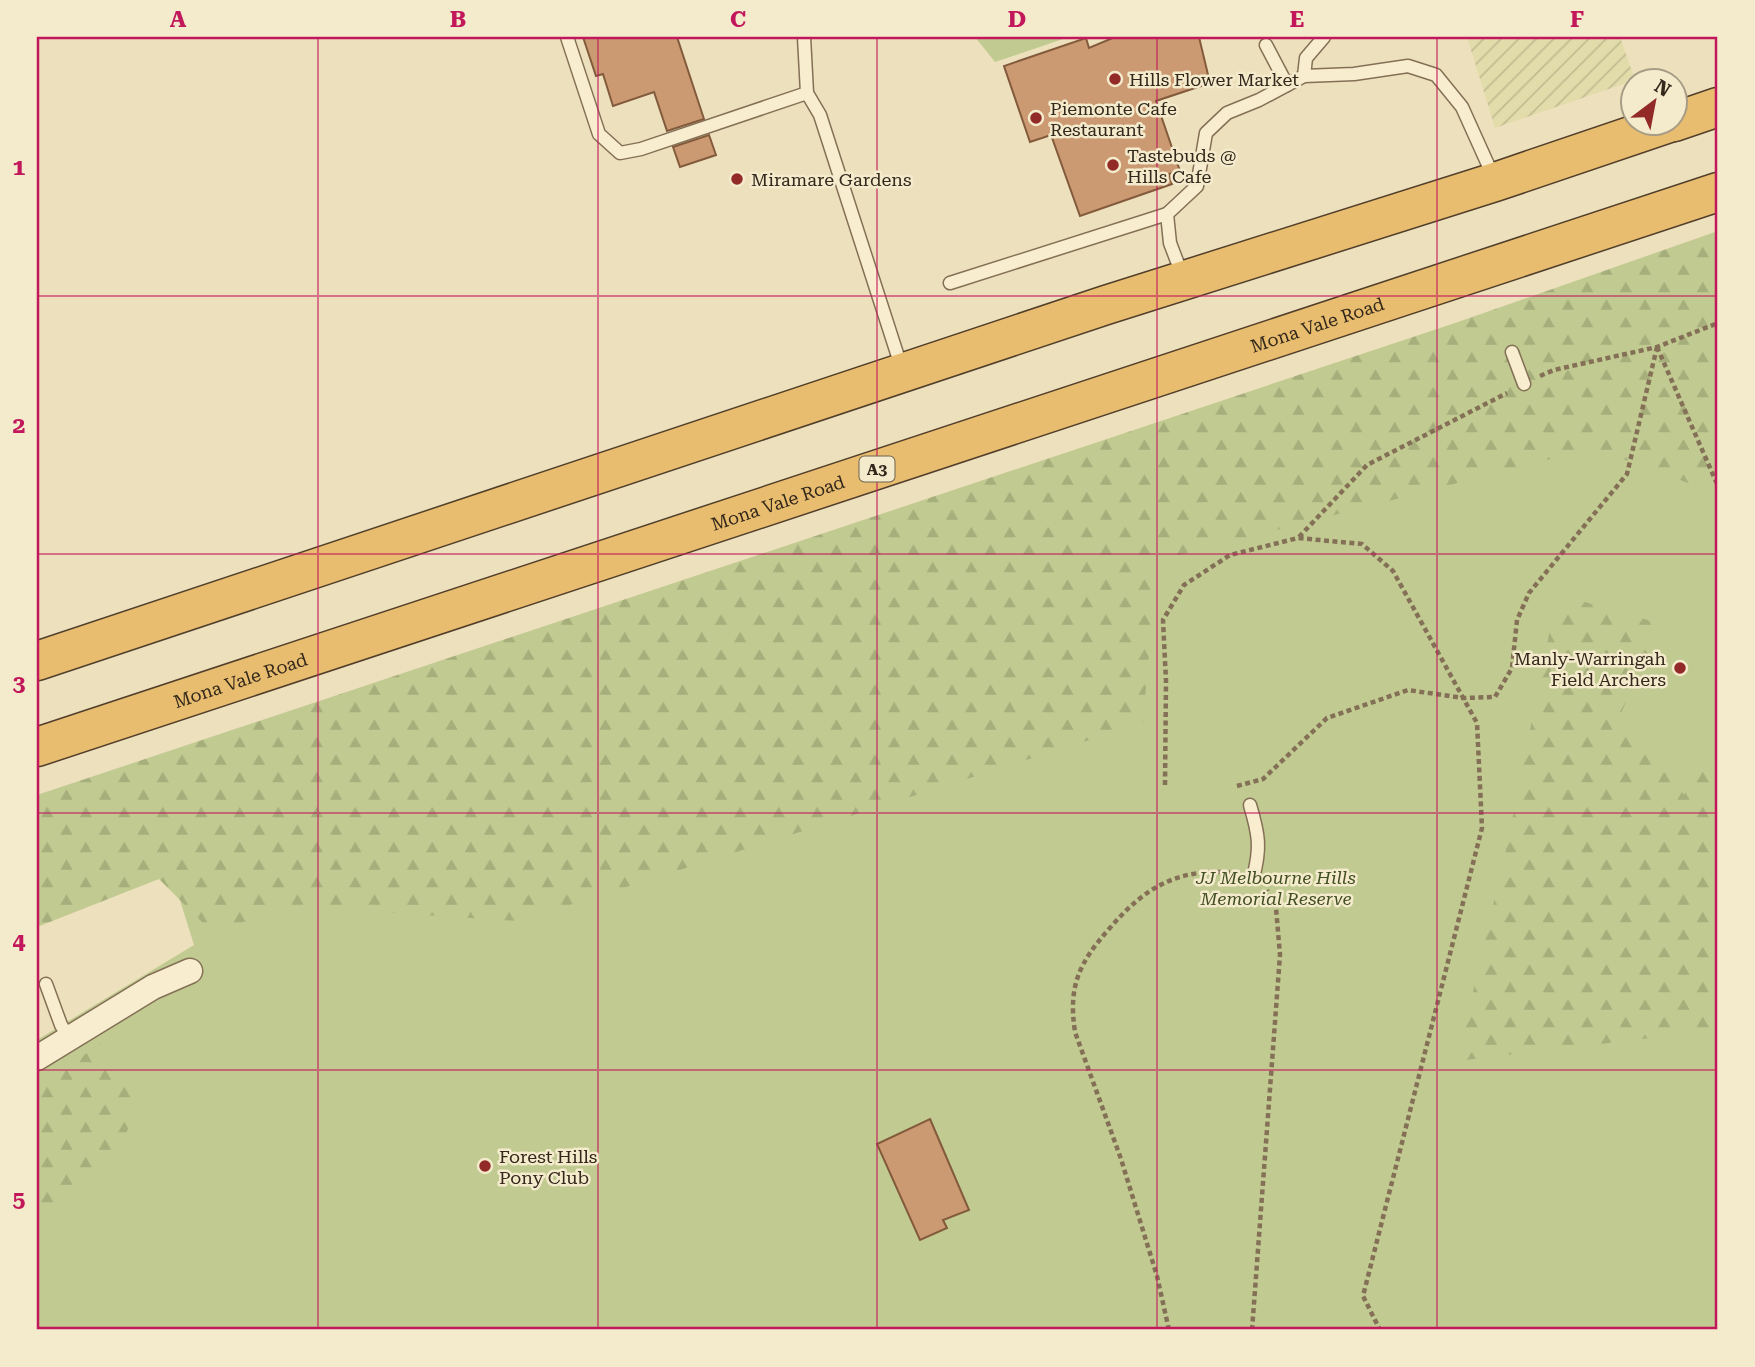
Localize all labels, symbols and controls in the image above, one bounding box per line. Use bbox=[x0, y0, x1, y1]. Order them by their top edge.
text: A bbox=[170, 6, 187, 33]
text: B bbox=[450, 6, 466, 33]
text: C bbox=[730, 6, 746, 33]
text: D bbox=[1008, 6, 1026, 33]
text: E bbox=[1290, 6, 1304, 33]
text: F bbox=[1570, 6, 1584, 33]
north arrow bbox=[1618, 66, 1688, 136]
place label: Hills Flower Market bbox=[1129, 69, 1299, 90]
marker: Hills Flower Market bbox=[1107, 71, 1123, 87]
text: N bbox=[1650, 74, 1675, 102]
place label: Piemonte Cafe Restaurant bbox=[1050, 98, 1177, 140]
marker: Piemonte Cafe Restaurant bbox=[1028, 110, 1044, 126]
place label: Tastebuds @ Hills Cafe bbox=[1127, 145, 1236, 187]
text: 1 bbox=[13, 154, 26, 181]
marker: Tastebuds @ Hills Cafe bbox=[1105, 157, 1121, 173]
place label: Miramare Gardens bbox=[751, 169, 912, 190]
marker: Miramare Gardens bbox=[729, 171, 745, 187]
street label: Mona Vale Road bbox=[1248, 292, 1387, 356]
text: 2 bbox=[13, 412, 25, 439]
road number: A3 bbox=[860, 456, 894, 482]
street label: Mona Vale Road bbox=[708, 470, 848, 534]
street label: Mona Vale Road bbox=[171, 648, 310, 712]
place label: Manly-Warringah Field Archers bbox=[1514, 648, 1666, 690]
marker: Manly-Warringah Field Archers bbox=[1672, 660, 1688, 676]
text: 3 bbox=[13, 670, 26, 697]
park label: JJ Melbourne Hills Memorial Reserve bbox=[1195, 867, 1356, 909]
text: 4 bbox=[13, 928, 26, 955]
place label: Forest Hills Pony Club bbox=[499, 1146, 597, 1188]
marker: Forest Hills Pony Club bbox=[477, 1158, 493, 1174]
text: 5 bbox=[13, 1186, 26, 1213]

